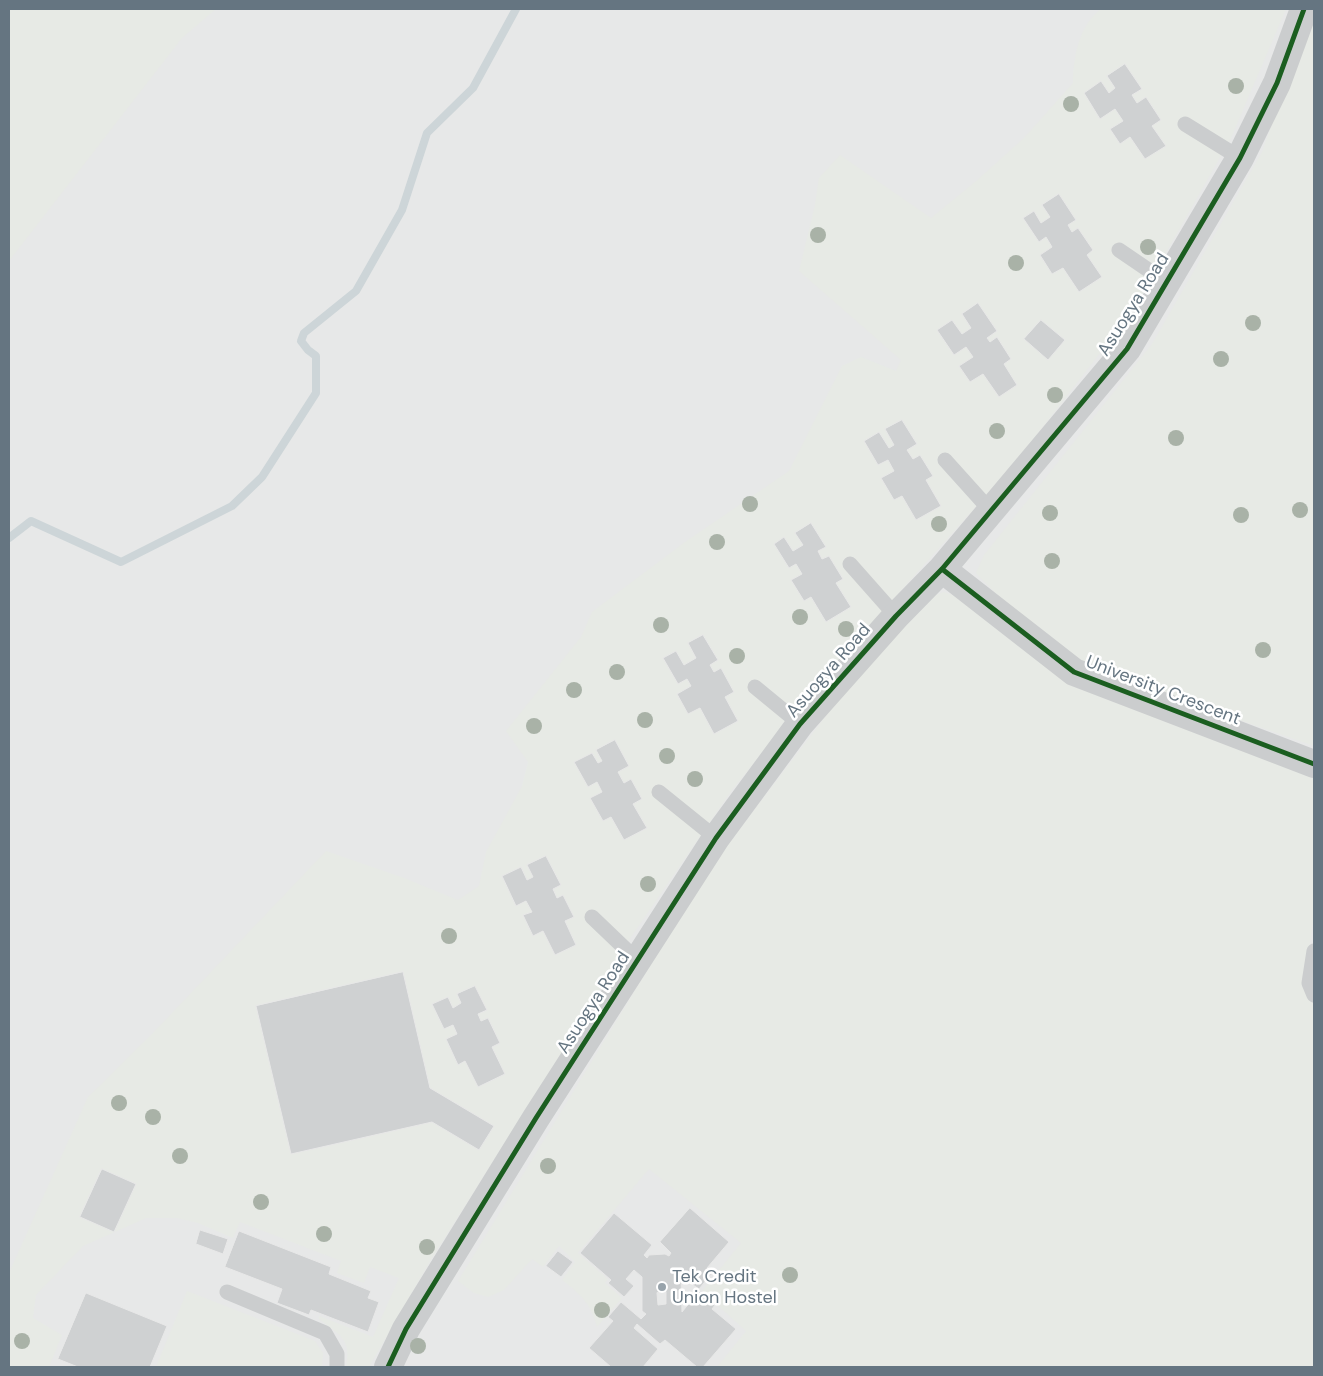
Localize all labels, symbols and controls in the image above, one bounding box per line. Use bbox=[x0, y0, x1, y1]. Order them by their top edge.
street label: Asuogya Road bbox=[1094, 249, 1174, 361]
street label: Asuogya Road bbox=[782, 620, 876, 722]
street label: University Crescent bbox=[1083, 652, 1243, 730]
street label: Asuogya Road bbox=[553, 948, 635, 1058]
place label: Tek Credit Union Hostel bbox=[672, 1266, 777, 1308]
marker: Tek Credit Union Hostel bbox=[656, 1281, 668, 1293]

